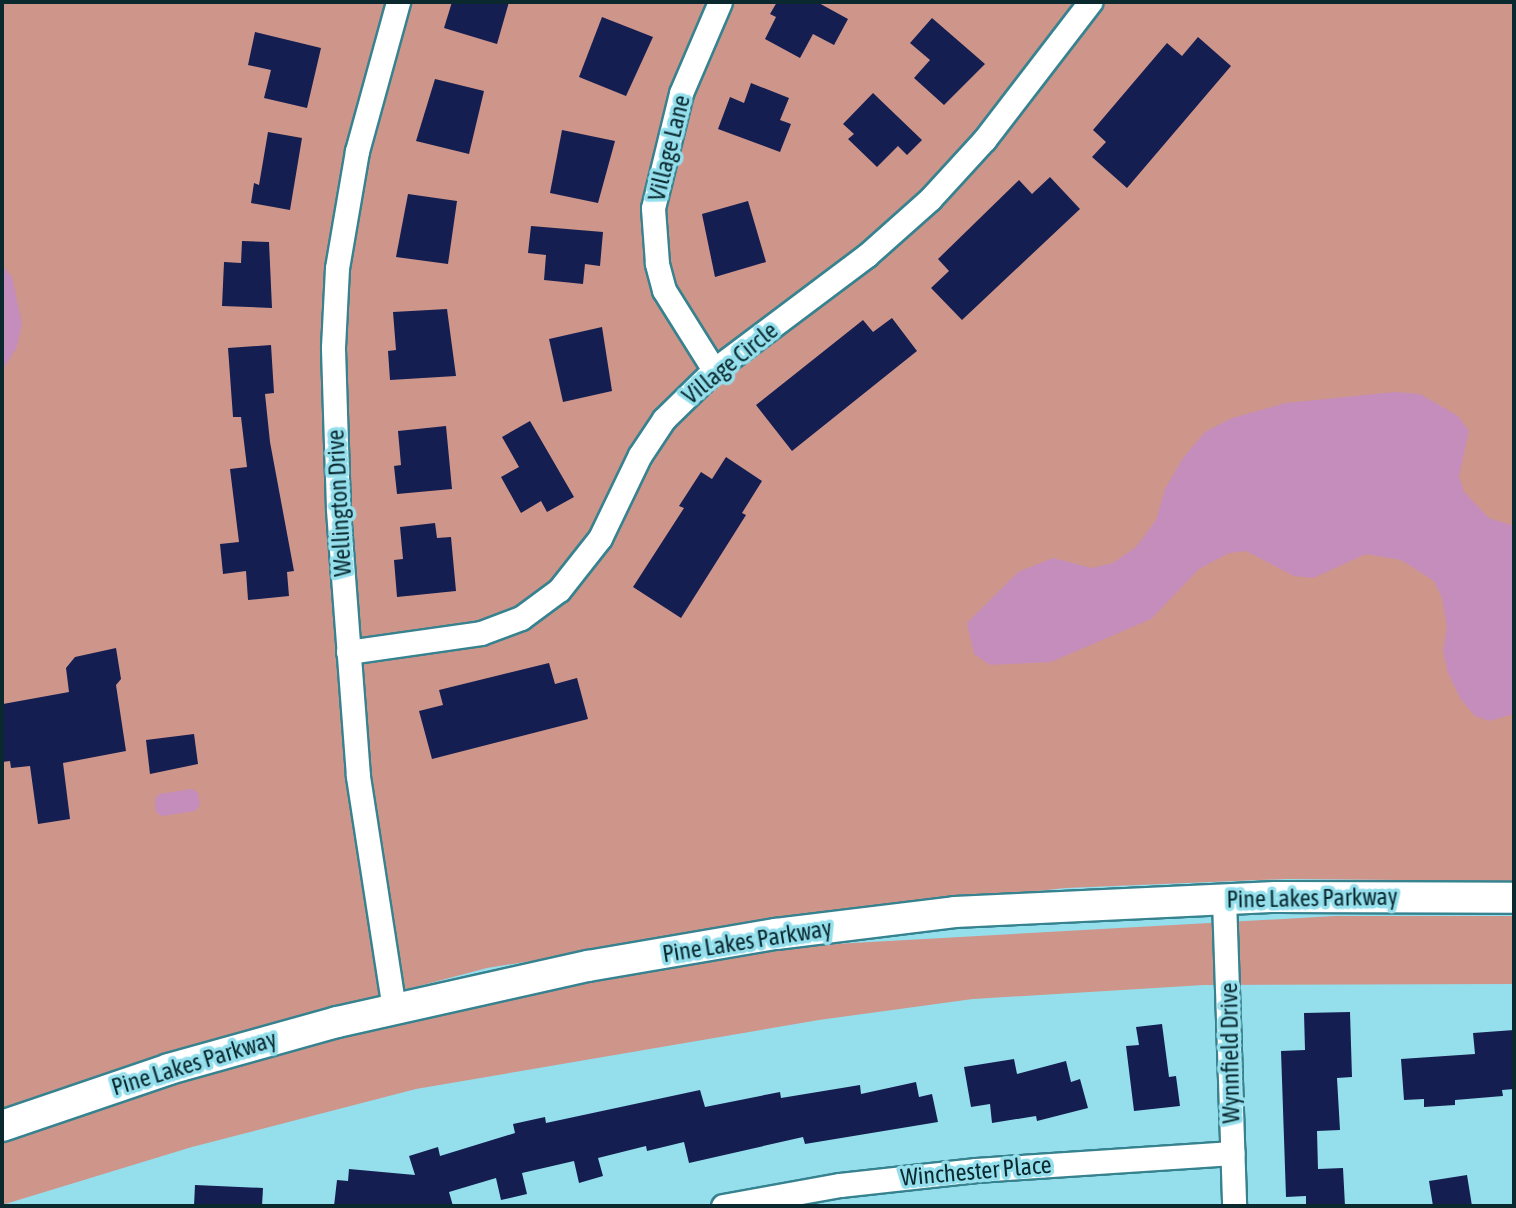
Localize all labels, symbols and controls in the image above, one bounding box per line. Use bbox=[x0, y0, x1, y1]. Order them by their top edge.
street label: Village Lane bbox=[642, 92, 696, 204]
street label: Village Circle bbox=[676, 316, 784, 410]
street label: Wellington Drive bbox=[321, 429, 357, 577]
street label: Pine Lakes Parkway bbox=[1226, 882, 1398, 914]
street label: Pine Lakes Parkway bbox=[660, 913, 834, 969]
street label: Wynnfield Drive bbox=[1214, 982, 1246, 1124]
street label: Pine Lakes Parkway bbox=[108, 1024, 280, 1102]
street label: Winchester Place bbox=[899, 1150, 1053, 1192]

